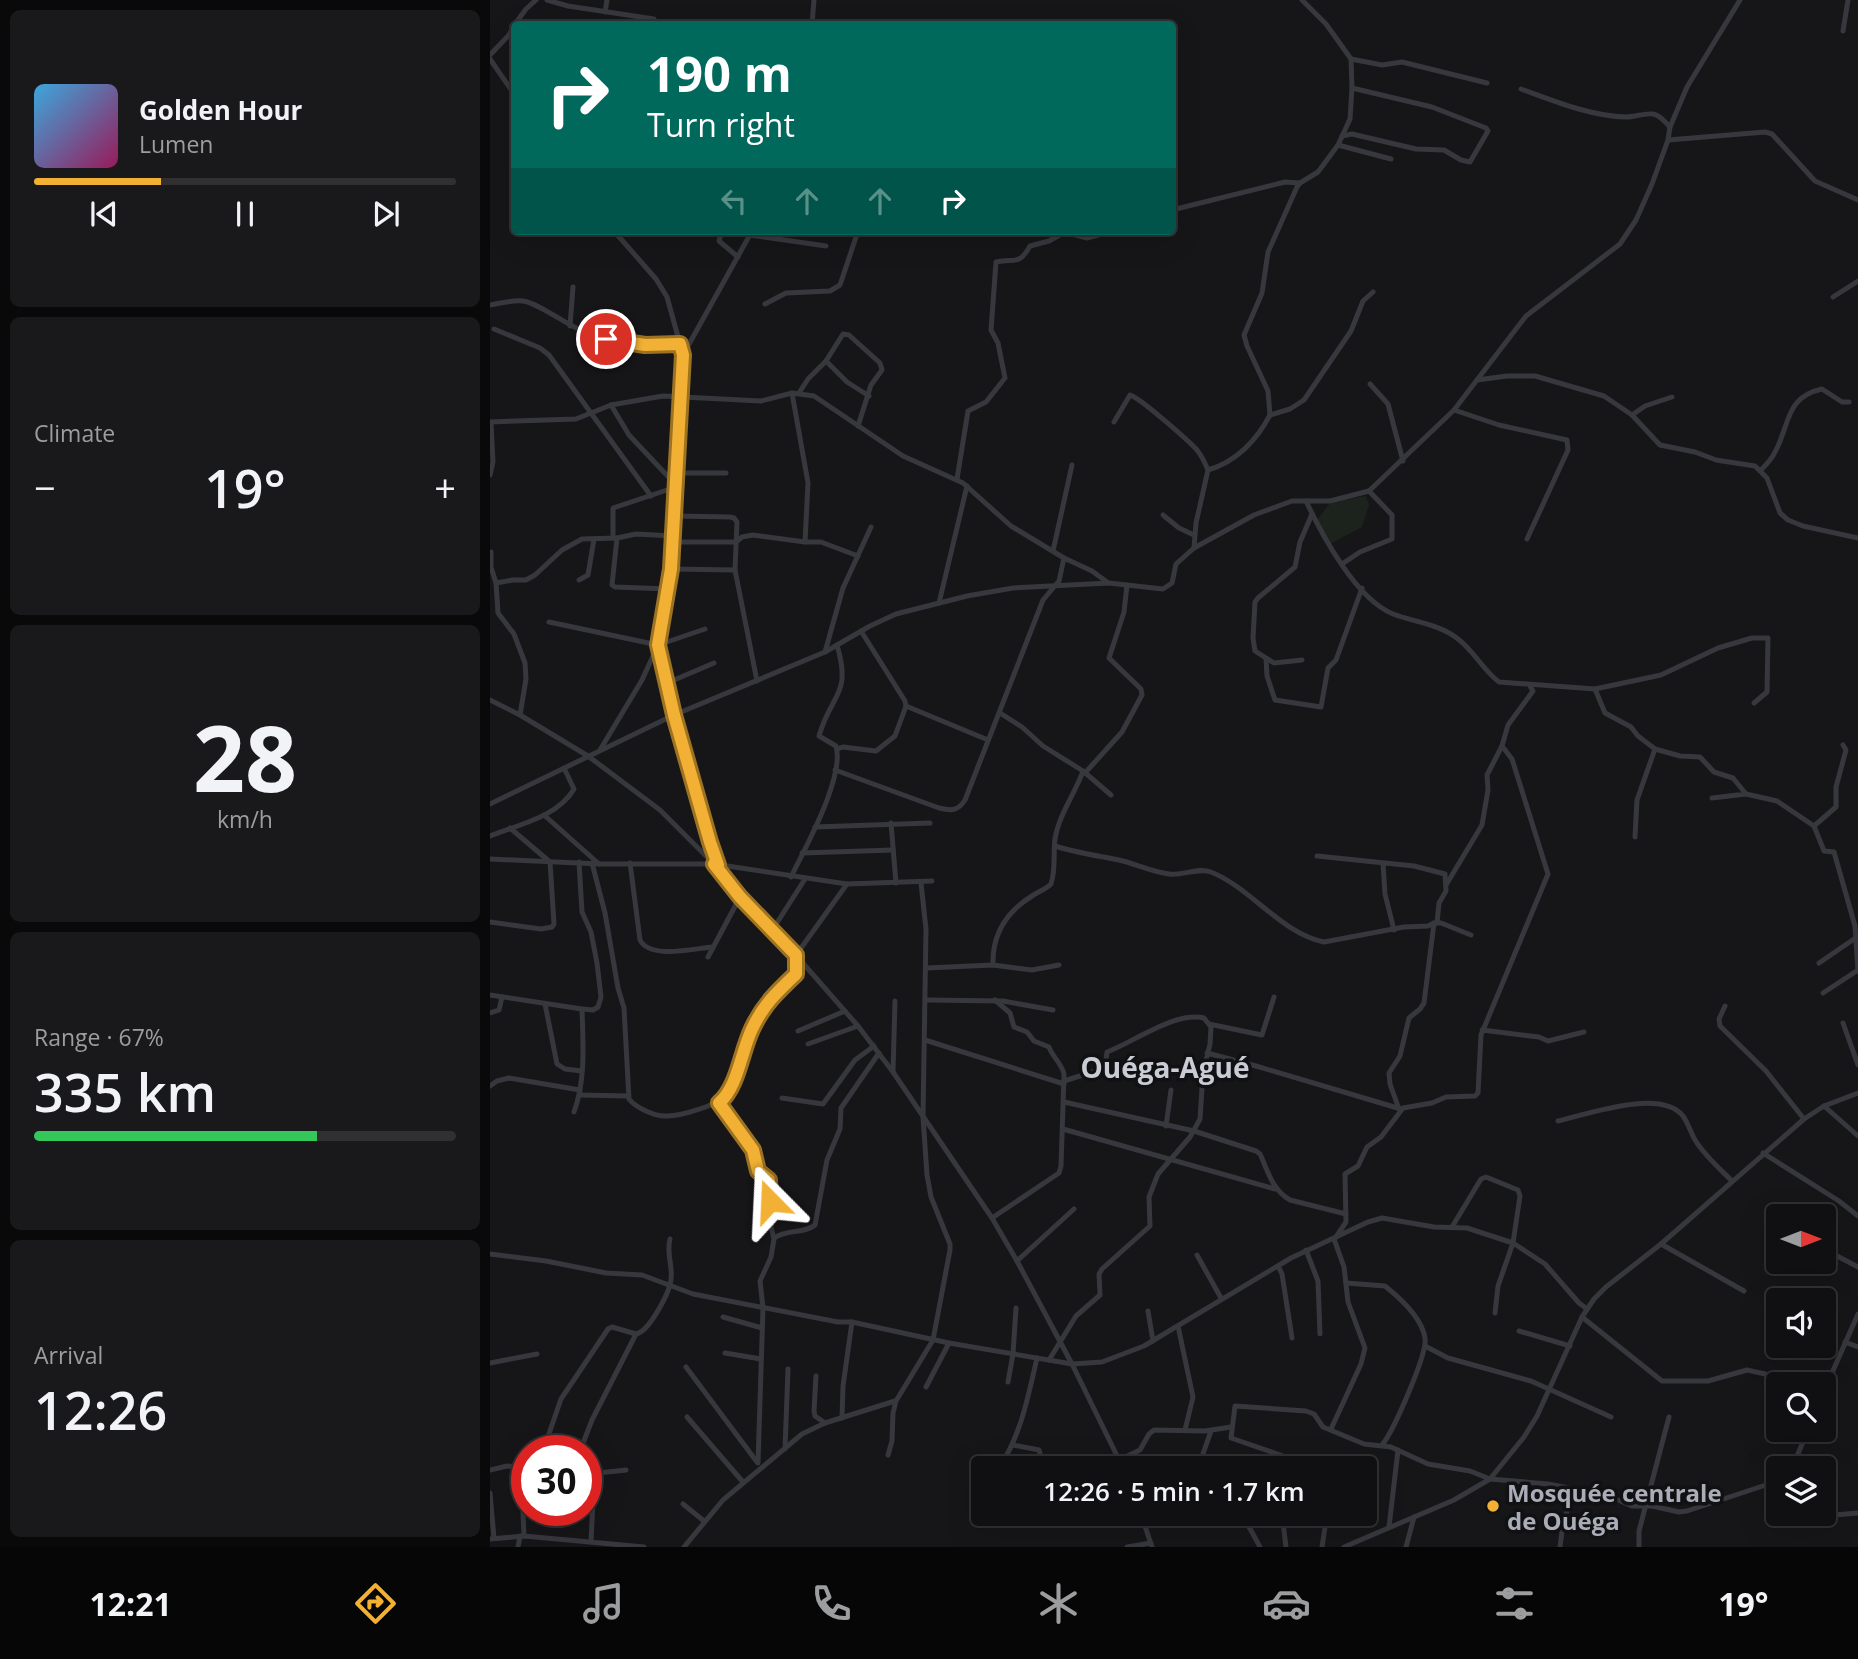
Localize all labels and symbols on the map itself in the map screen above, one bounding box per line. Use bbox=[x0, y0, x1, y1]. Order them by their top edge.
pin bbox=[576, 309, 636, 369]
district label: Ouéga-Agué bbox=[1080, 1048, 1250, 1086]
position arrow bbox=[733, 1164, 807, 1238]
north arrow bbox=[1766, 1204, 1836, 1274]
speed limit sign: 30 bbox=[511, 1435, 602, 1526]
place label: Mosquée centrale de Ouéga bbox=[1507, 1476, 1722, 1537]
marker: Mosquée centrale de Ouéga bbox=[1485, 1498, 1501, 1514]

